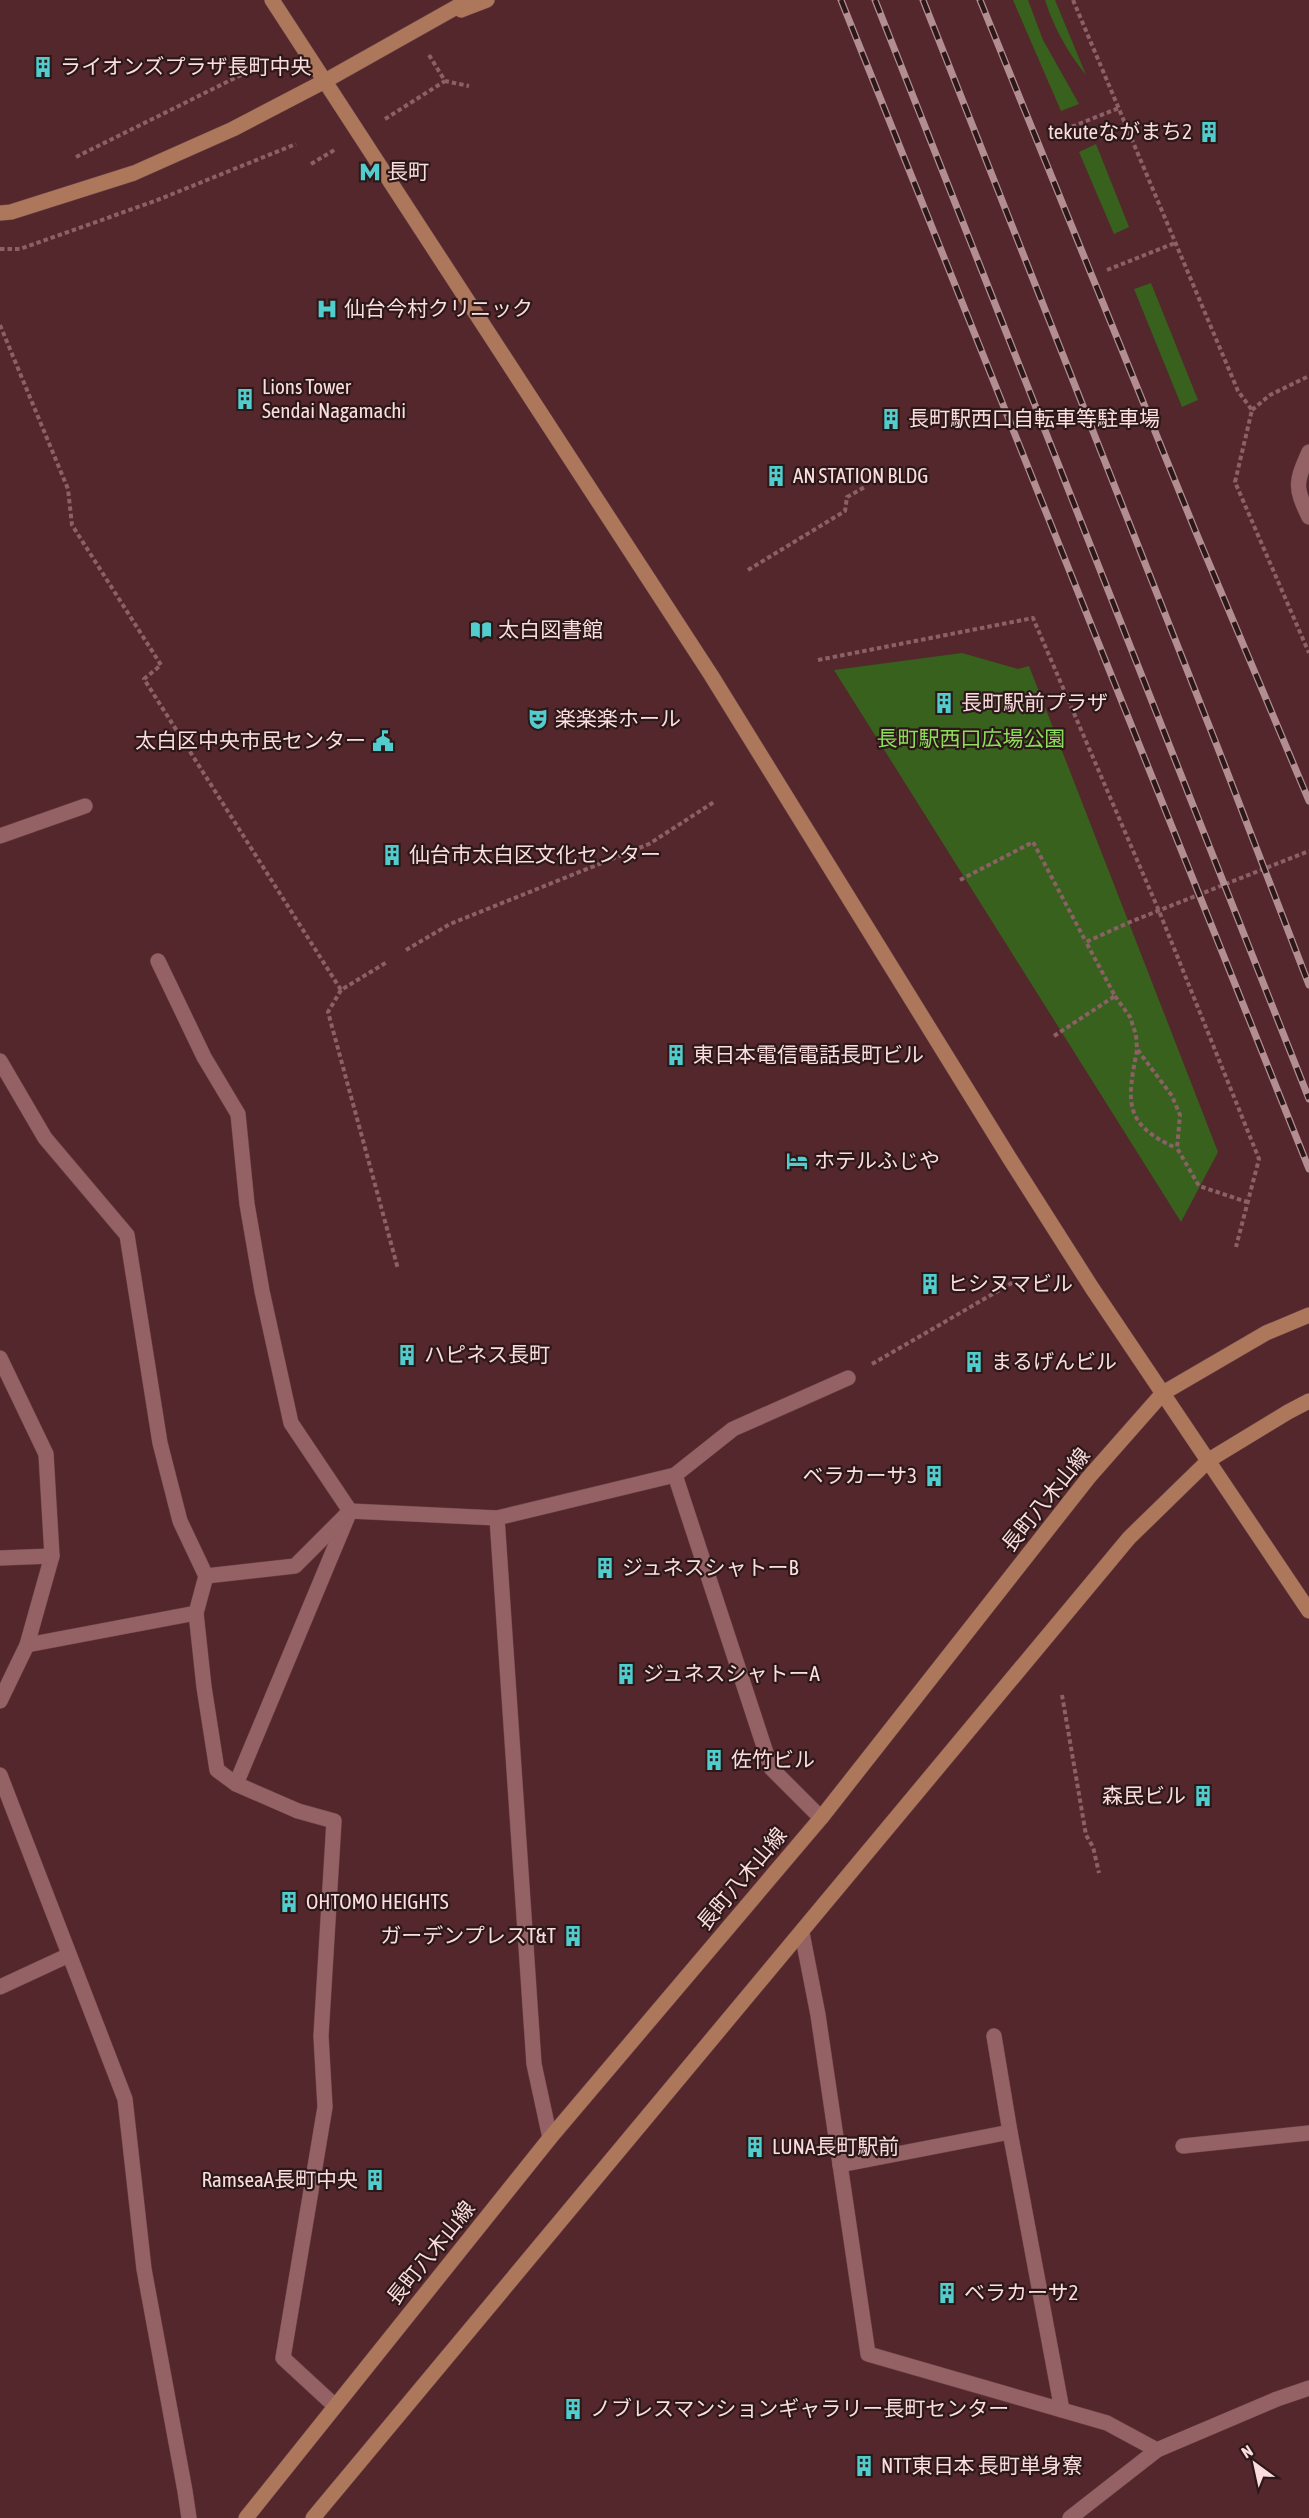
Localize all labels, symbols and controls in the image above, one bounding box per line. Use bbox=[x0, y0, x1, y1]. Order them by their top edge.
place label: ライオンズプラザ長町中央 bbox=[60, 54, 312, 78]
building icon: ライオンズプラザ長町中央 bbox=[31, 55, 55, 79]
place label: tekuteながまち2 bbox=[1048, 119, 1192, 143]
building icon: tekuteながまち2 bbox=[1197, 120, 1221, 144]
place label: 長町 bbox=[387, 159, 429, 183]
metro station icon: 長町 bbox=[358, 160, 382, 184]
place label: 仙台今村クリニック bbox=[344, 296, 533, 320]
hospital icon: 仙台今村クリニック bbox=[315, 297, 339, 321]
place label: Lions Tower Sendai Nagamachi bbox=[262, 374, 406, 422]
building icon: Lions Tower Sendai Nagamachi bbox=[233, 387, 257, 411]
place label: 長町駅西口自転車等駐車場 bbox=[908, 406, 1160, 430]
building icon: 長町駅西口自転車等駐車場 bbox=[879, 407, 903, 431]
place label: AN STATION BLDG bbox=[793, 463, 928, 487]
building icon: AN STATION BLDG bbox=[764, 464, 788, 488]
place label: 太白図書館 bbox=[498, 617, 603, 641]
library icon: 太白図書館 bbox=[469, 618, 493, 642]
place label: 長町駅前プラザ bbox=[961, 690, 1108, 714]
building icon: 長町駅前プラザ bbox=[932, 691, 956, 715]
place label: 楽楽楽ホール bbox=[555, 706, 681, 730]
theatre icon: 楽楽楽ホール bbox=[526, 707, 550, 731]
park label: 長町駅西口広場公園 bbox=[877, 726, 1066, 750]
place label: 太白区中央市民センター bbox=[135, 728, 366, 752]
public building icon: 太白区中央市民センター bbox=[371, 729, 395, 753]
place label: 仙台市太白区文化センター bbox=[409, 842, 661, 866]
building icon: 仙台市太白区文化センター bbox=[380, 843, 404, 867]
place label: 東日本電信電話長町ビル bbox=[693, 1042, 924, 1066]
building icon: 東日本電信電話長町ビル bbox=[664, 1043, 688, 1067]
place label: ホテルふじや bbox=[814, 1148, 940, 1172]
hotel icon: ホテルふじや bbox=[785, 1149, 809, 1173]
place label: ヒシヌマビル bbox=[947, 1271, 1073, 1295]
building icon: ヒシヌマビル bbox=[918, 1272, 942, 1296]
place label: ハピネス長町 bbox=[424, 1342, 550, 1366]
building icon: ハピネス長町 bbox=[395, 1343, 419, 1367]
place label: まるげんビル bbox=[991, 1349, 1117, 1373]
building icon: まるげんビル bbox=[962, 1350, 986, 1374]
street label: 長町八木山線 bbox=[996, 1443, 1094, 1556]
place label: ベラカーサ3 bbox=[803, 1463, 917, 1487]
building icon: ベラカーサ3 bbox=[922, 1464, 946, 1488]
place label: ジュネスシャトーB bbox=[622, 1555, 799, 1579]
building icon: ジュネスシャトーB bbox=[593, 1556, 617, 1580]
place label: ジュネスシャトーA bbox=[643, 1661, 821, 1685]
building icon: ジュネスシャトーA bbox=[614, 1662, 638, 1686]
place label: 佐竹ビル bbox=[731, 1747, 815, 1771]
building icon: 佐竹ビル bbox=[702, 1748, 726, 1772]
place label: 森民ビル bbox=[1102, 1783, 1186, 1807]
building icon: 森民ビル bbox=[1191, 1784, 1215, 1808]
street label: 長町八木山線 bbox=[692, 1822, 791, 1934]
place label: OHTOMO HEIGHTS bbox=[306, 1889, 449, 1913]
building icon: OHTOMO HEIGHTS bbox=[277, 1890, 301, 1914]
place label: ガーデンプレスT&T bbox=[380, 1923, 556, 1947]
building icon: ガーデンプレスT&T bbox=[561, 1924, 585, 1948]
place label: LUNA長町駅前 bbox=[772, 2134, 899, 2158]
building icon: LUNA長町駅前 bbox=[743, 2135, 767, 2159]
place label: RamseaA長町中央 bbox=[202, 2167, 358, 2191]
building icon: RamseaA長町中央 bbox=[363, 2168, 387, 2192]
street label: 長町八木山線 bbox=[381, 2196, 479, 2309]
place label: ベラカーサ2 bbox=[964, 2280, 1078, 2304]
building icon: ベラカーサ2 bbox=[935, 2281, 959, 2305]
place label: ノブレスマンションギャラリー長町センター bbox=[590, 2396, 1009, 2420]
building icon: ノブレスマンションギャラリー長町センター bbox=[561, 2397, 585, 2421]
north arrow bbox=[1225, 2434, 1285, 2494]
text: N bbox=[1238, 2441, 1256, 2462]
place label: NTT東日本 長町単身寮 bbox=[881, 2453, 1083, 2477]
building icon: NTT東日本 長町単身寮 bbox=[852, 2454, 876, 2478]

